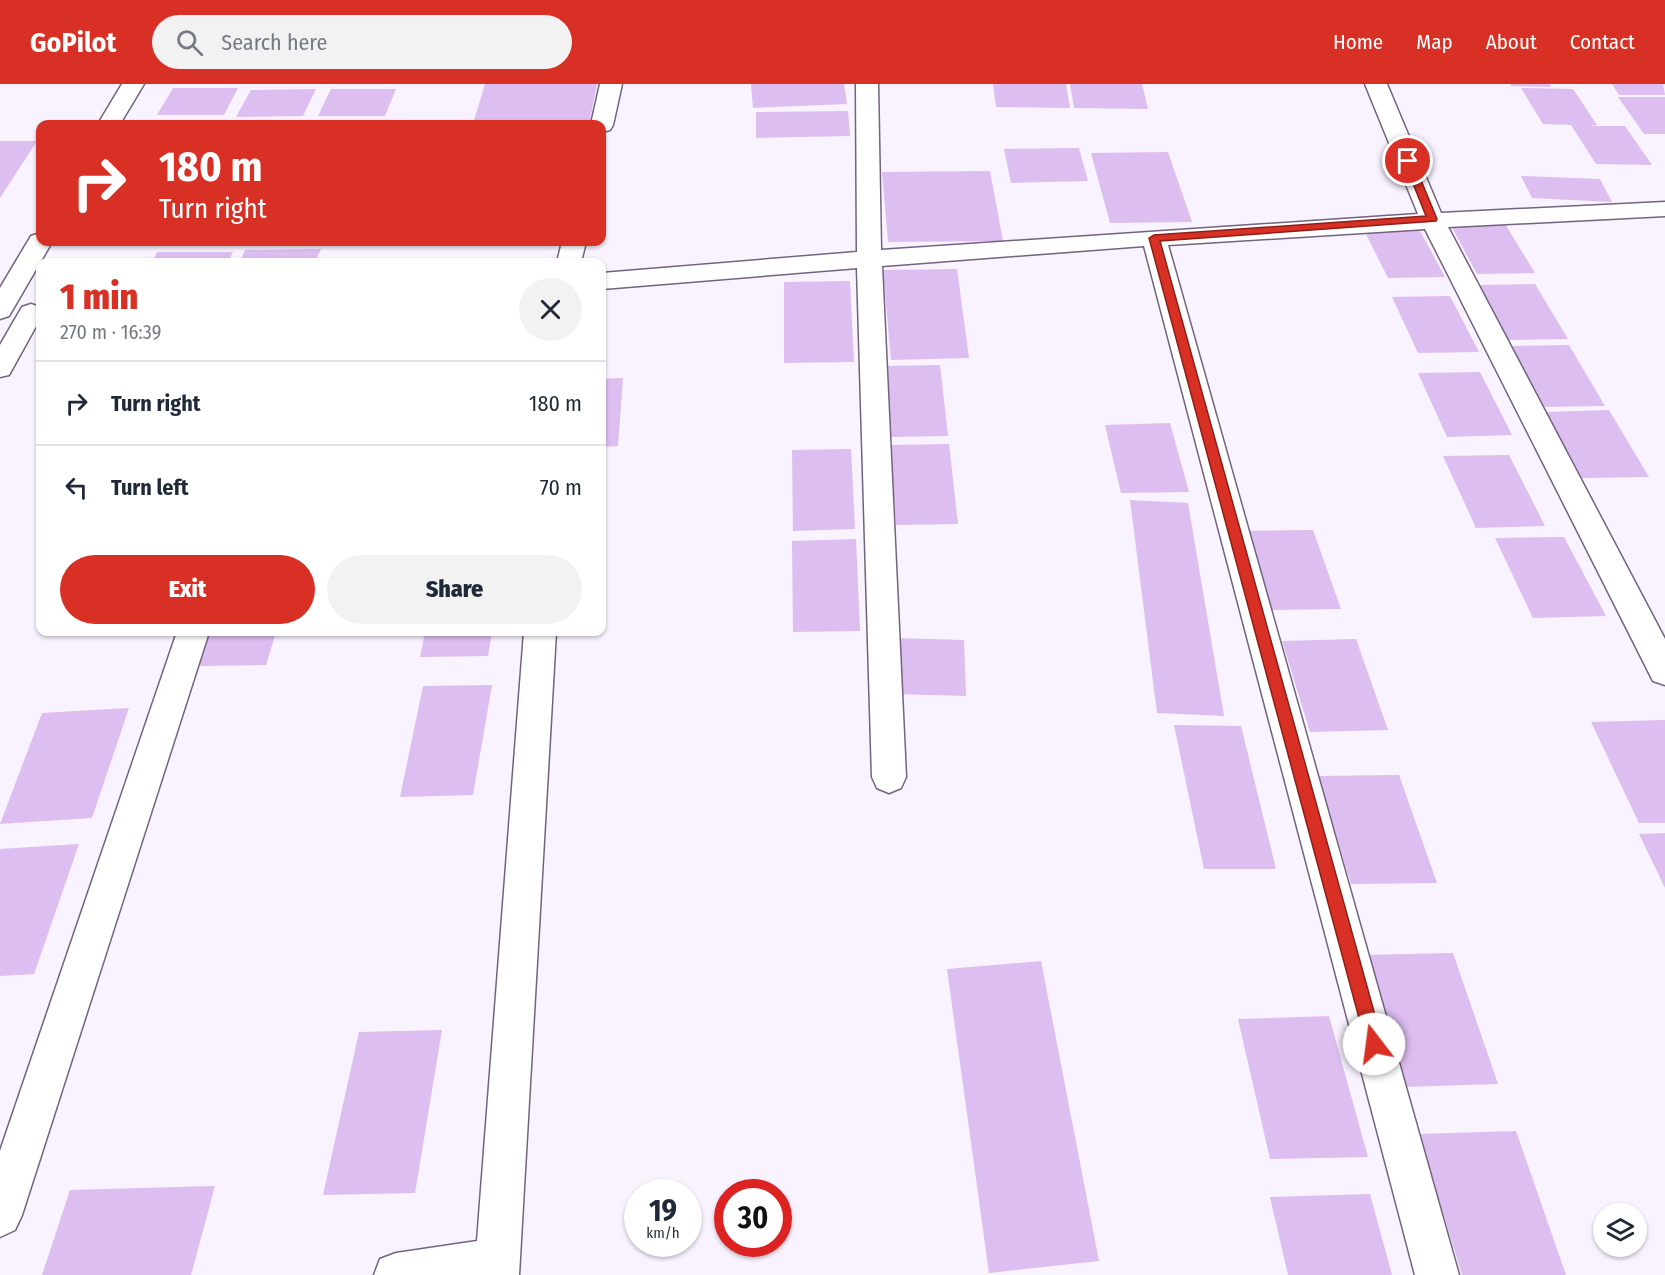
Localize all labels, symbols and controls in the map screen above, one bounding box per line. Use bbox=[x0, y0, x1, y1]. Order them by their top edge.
search box bbox=[152, 15, 572, 69]
text: GoPilot bbox=[30, 26, 116, 59]
icon: search bbox=[173, 26, 206, 59]
text: Search here bbox=[221, 29, 327, 56]
text: Home bbox=[1333, 29, 1383, 55]
text: Map bbox=[1416, 29, 1453, 55]
text: About bbox=[1486, 29, 1537, 55]
text: Contact bbox=[1570, 29, 1635, 55]
pin bbox=[1382, 135, 1433, 186]
text: 180 m bbox=[159, 142, 263, 192]
icon: right bbox=[60, 144, 138, 222]
icon: arrive bbox=[1391, 144, 1424, 177]
text: Turn right bbox=[159, 193, 267, 225]
text: 1 min bbox=[60, 275, 138, 319]
button: close bbox=[519, 278, 582, 341]
text: 270 m · 16:39 bbox=[60, 320, 161, 344]
icon: right bbox=[60, 387, 93, 420]
text: Turn right bbox=[111, 390, 200, 417]
text: 180 m bbox=[529, 390, 582, 417]
icon: left bbox=[60, 471, 93, 504]
text: Turn left bbox=[111, 474, 189, 501]
text: 70 m bbox=[540, 474, 582, 501]
button: Exit bbox=[60, 555, 315, 624]
button: Share bbox=[327, 555, 582, 624]
position arrow bbox=[1342, 1012, 1406, 1076]
speed limit sign: 30 bbox=[714, 1179, 792, 1257]
text: 19 bbox=[649, 1193, 677, 1229]
map controls bbox=[1593, 1203, 1647, 1257]
button: layers bbox=[1593, 1203, 1647, 1257]
text: km/h bbox=[646, 1224, 680, 1242]

